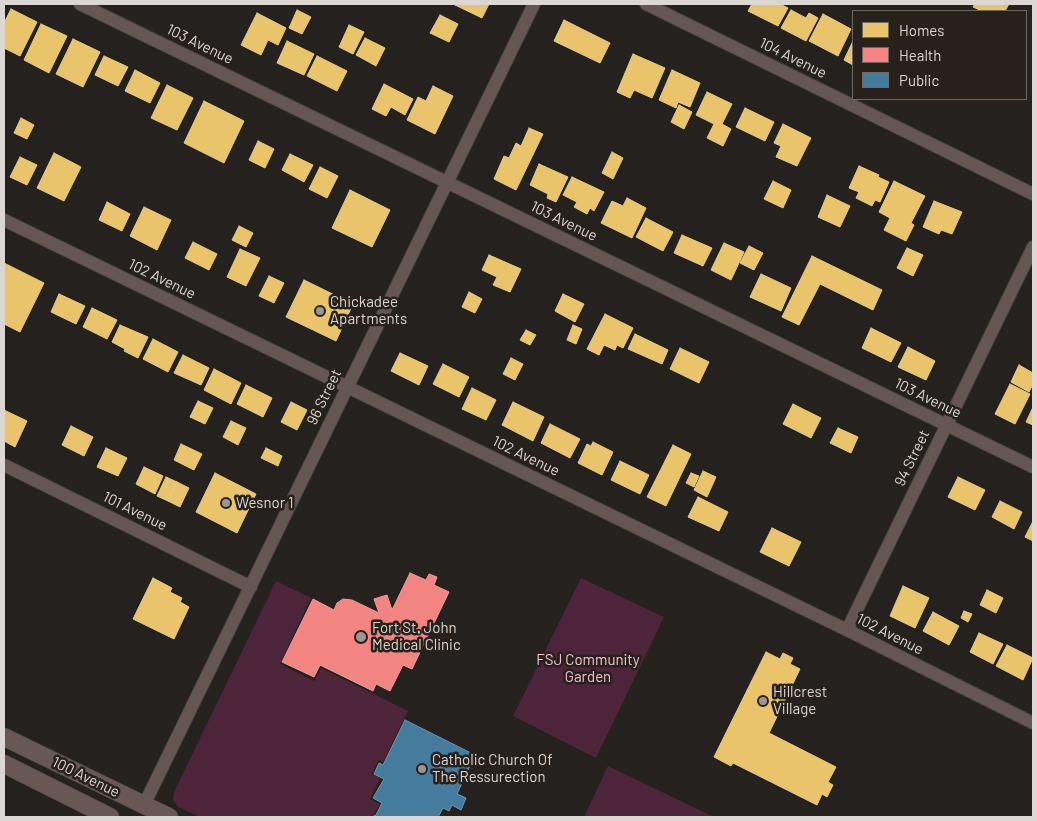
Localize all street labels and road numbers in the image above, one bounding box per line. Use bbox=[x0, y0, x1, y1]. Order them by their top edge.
street label: 103 Avenue bbox=[164, 20, 236, 68]
street label: 104 Avenue bbox=[756, 34, 830, 82]
street label: 103 Avenue bbox=[528, 197, 600, 245]
street label: 102 Avenue bbox=[126, 255, 198, 303]
street label: 96 Street bbox=[303, 366, 345, 428]
street label: 103 Avenue bbox=[892, 374, 964, 422]
street label: 94 Street bbox=[891, 427, 933, 489]
street label: 102 Avenue bbox=[490, 432, 562, 480]
street label: 101 Avenue bbox=[100, 488, 170, 534]
street label: 102 Avenue bbox=[854, 610, 926, 658]
street label: 100 Avenue bbox=[49, 753, 123, 801]

